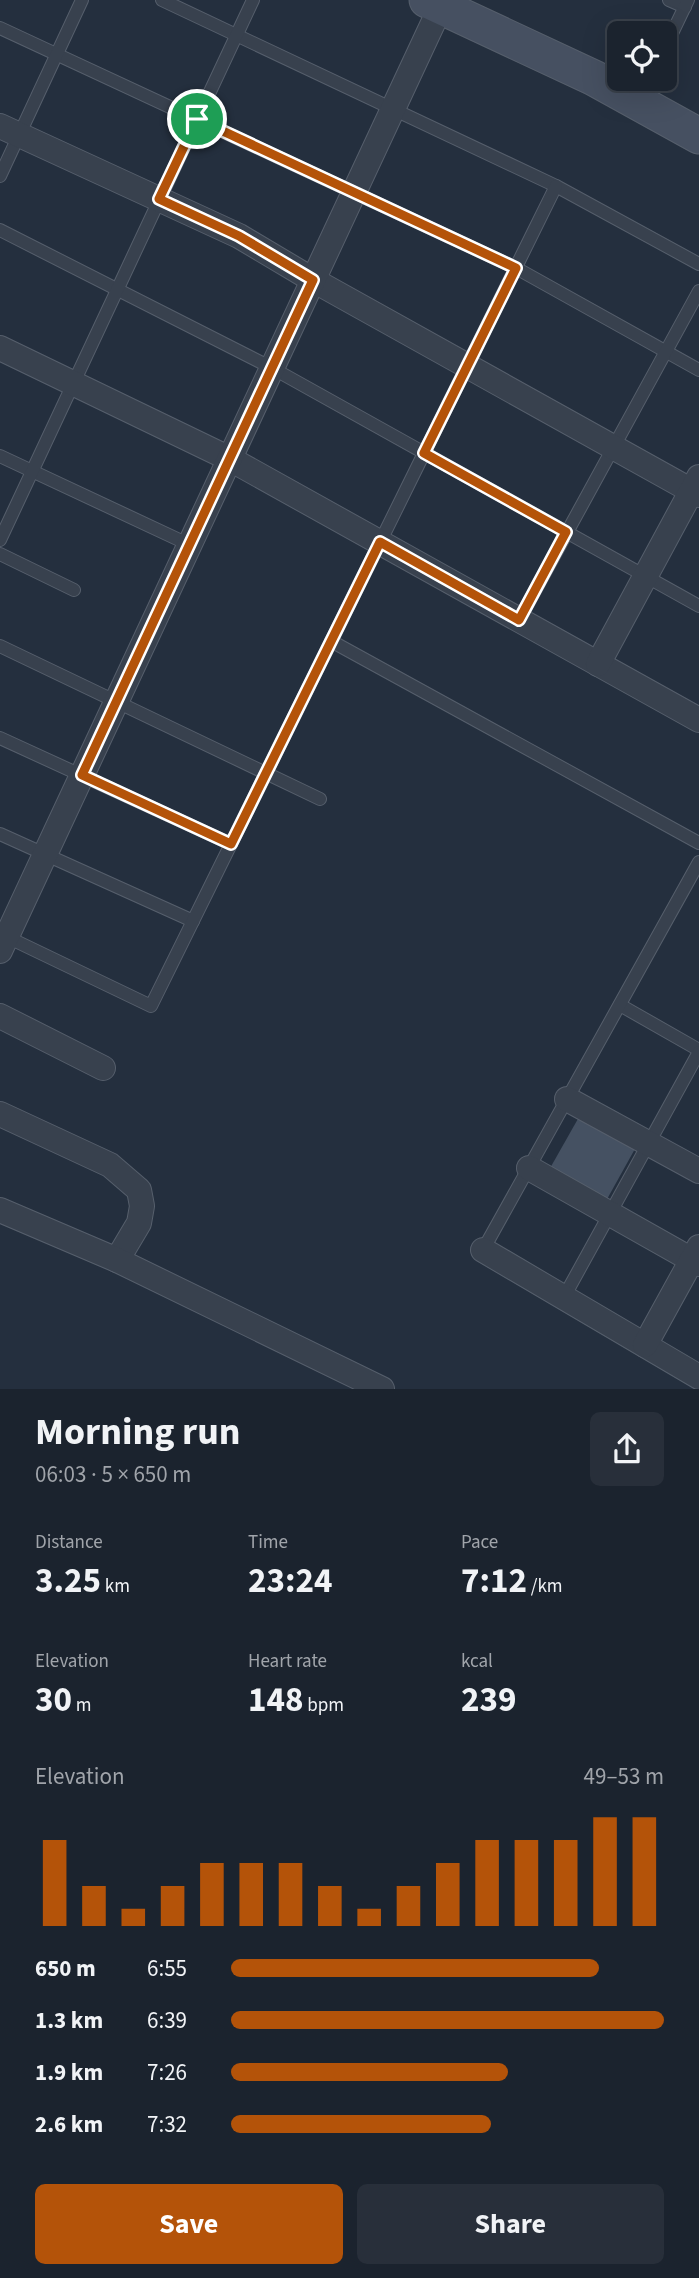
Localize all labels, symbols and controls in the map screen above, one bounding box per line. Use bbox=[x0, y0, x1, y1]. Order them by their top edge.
map controls bbox=[607, 21, 677, 91]
button: locate bbox=[607, 21, 677, 91]
pin bbox=[167, 89, 227, 149]
icon: arrive bbox=[178, 100, 216, 138]
text: Morning run bbox=[35, 1405, 240, 1459]
button: share bbox=[590, 1412, 664, 1486]
text: 06:03 · 5 × 650 m bbox=[35, 1458, 191, 1491]
text: Distance bbox=[35, 1529, 103, 1556]
text: Time bbox=[248, 1529, 288, 1556]
text: Pace bbox=[461, 1529, 498, 1556]
text: 3.25 bbox=[35, 1556, 101, 1606]
text: 23:24 bbox=[248, 1556, 332, 1606]
text: 7:12 bbox=[461, 1556, 527, 1606]
text: km bbox=[101, 1573, 130, 1600]
text: /km bbox=[527, 1573, 563, 1600]
text: Elevation bbox=[35, 1648, 109, 1675]
text: Heart rate bbox=[248, 1648, 327, 1675]
text: kcal bbox=[461, 1648, 493, 1675]
text: 30 bbox=[35, 1675, 72, 1725]
text: 148 bbox=[248, 1675, 303, 1725]
text: 239 bbox=[461, 1675, 516, 1725]
text: m bbox=[72, 1692, 92, 1719]
text: bpm bbox=[303, 1692, 344, 1719]
text: Elevation bbox=[35, 1760, 125, 1793]
text: 49–53 m bbox=[584, 1760, 664, 1793]
text: 650 m bbox=[35, 1952, 96, 1985]
text: 6:55 bbox=[147, 1952, 187, 1985]
text: 1.3 km bbox=[35, 2004, 103, 2037]
text: 6:39 bbox=[147, 2004, 187, 2037]
text: 1.9 km bbox=[35, 2056, 103, 2089]
text: 7:26 bbox=[147, 2056, 187, 2089]
text: 2.6 km bbox=[35, 2108, 103, 2141]
text: 7:32 bbox=[147, 2108, 187, 2141]
button: Save bbox=[35, 2184, 343, 2264]
button: Share bbox=[357, 2184, 664, 2264]

